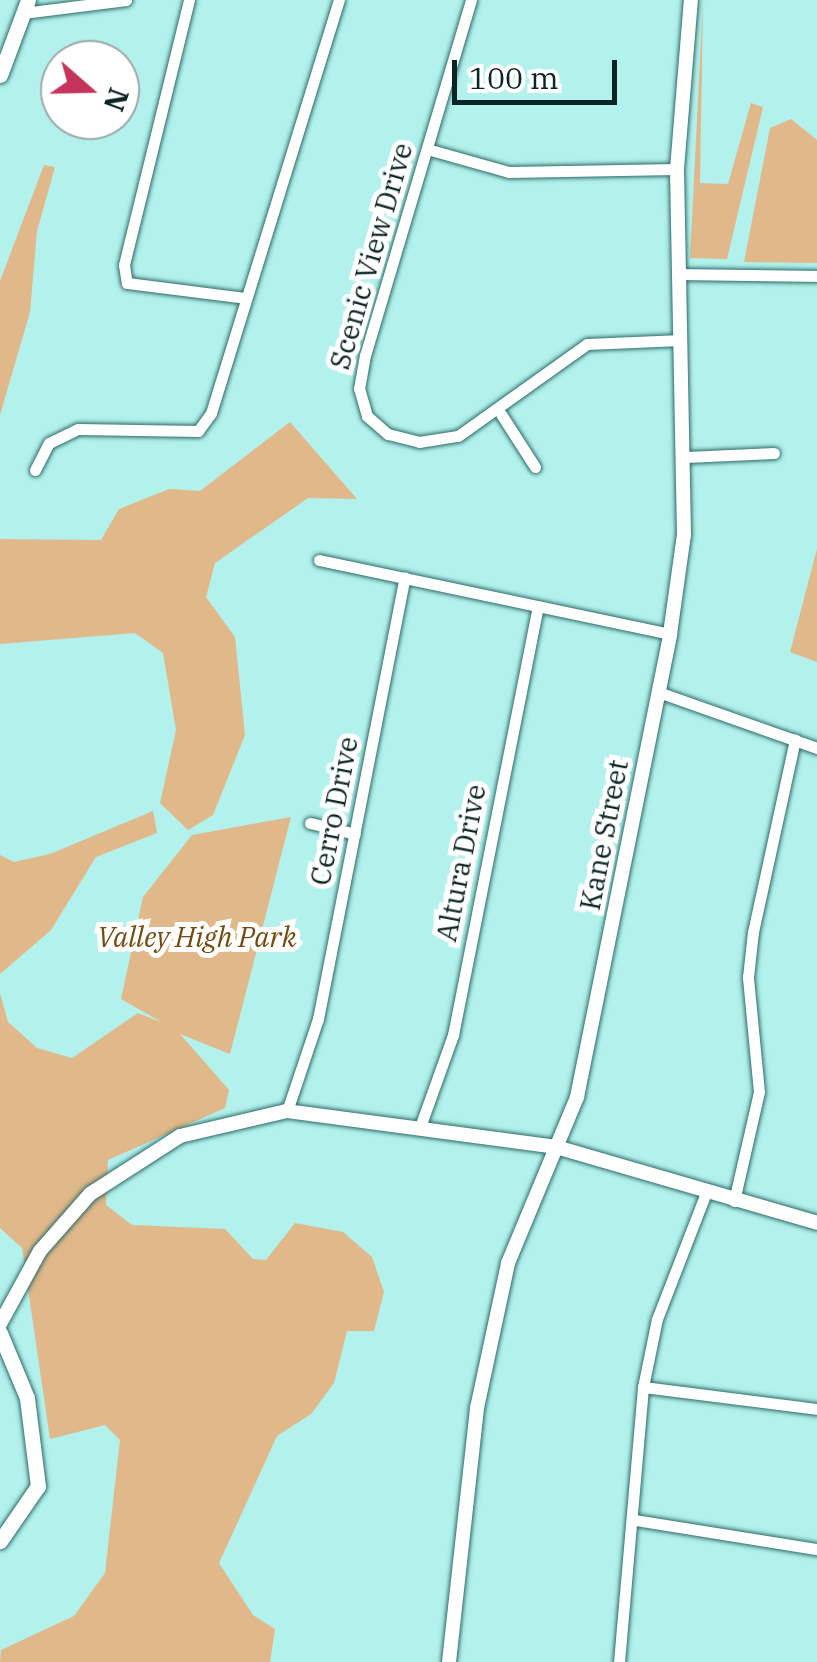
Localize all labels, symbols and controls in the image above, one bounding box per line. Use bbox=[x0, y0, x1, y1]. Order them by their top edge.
north arrow bbox=[40, 40, 140, 140]
scale bar bbox=[457, 40, 622, 102]
text: 100 m bbox=[469, 58, 559, 97]
text: N bbox=[96, 83, 138, 116]
street label: Scenic View Drive bbox=[323, 139, 419, 373]
street label: Cerro Drive bbox=[303, 734, 365, 888]
street label: Kane Street bbox=[573, 757, 635, 913]
street label: Altura Drive bbox=[429, 782, 493, 944]
park label: Valley High Park bbox=[97, 920, 297, 954]

